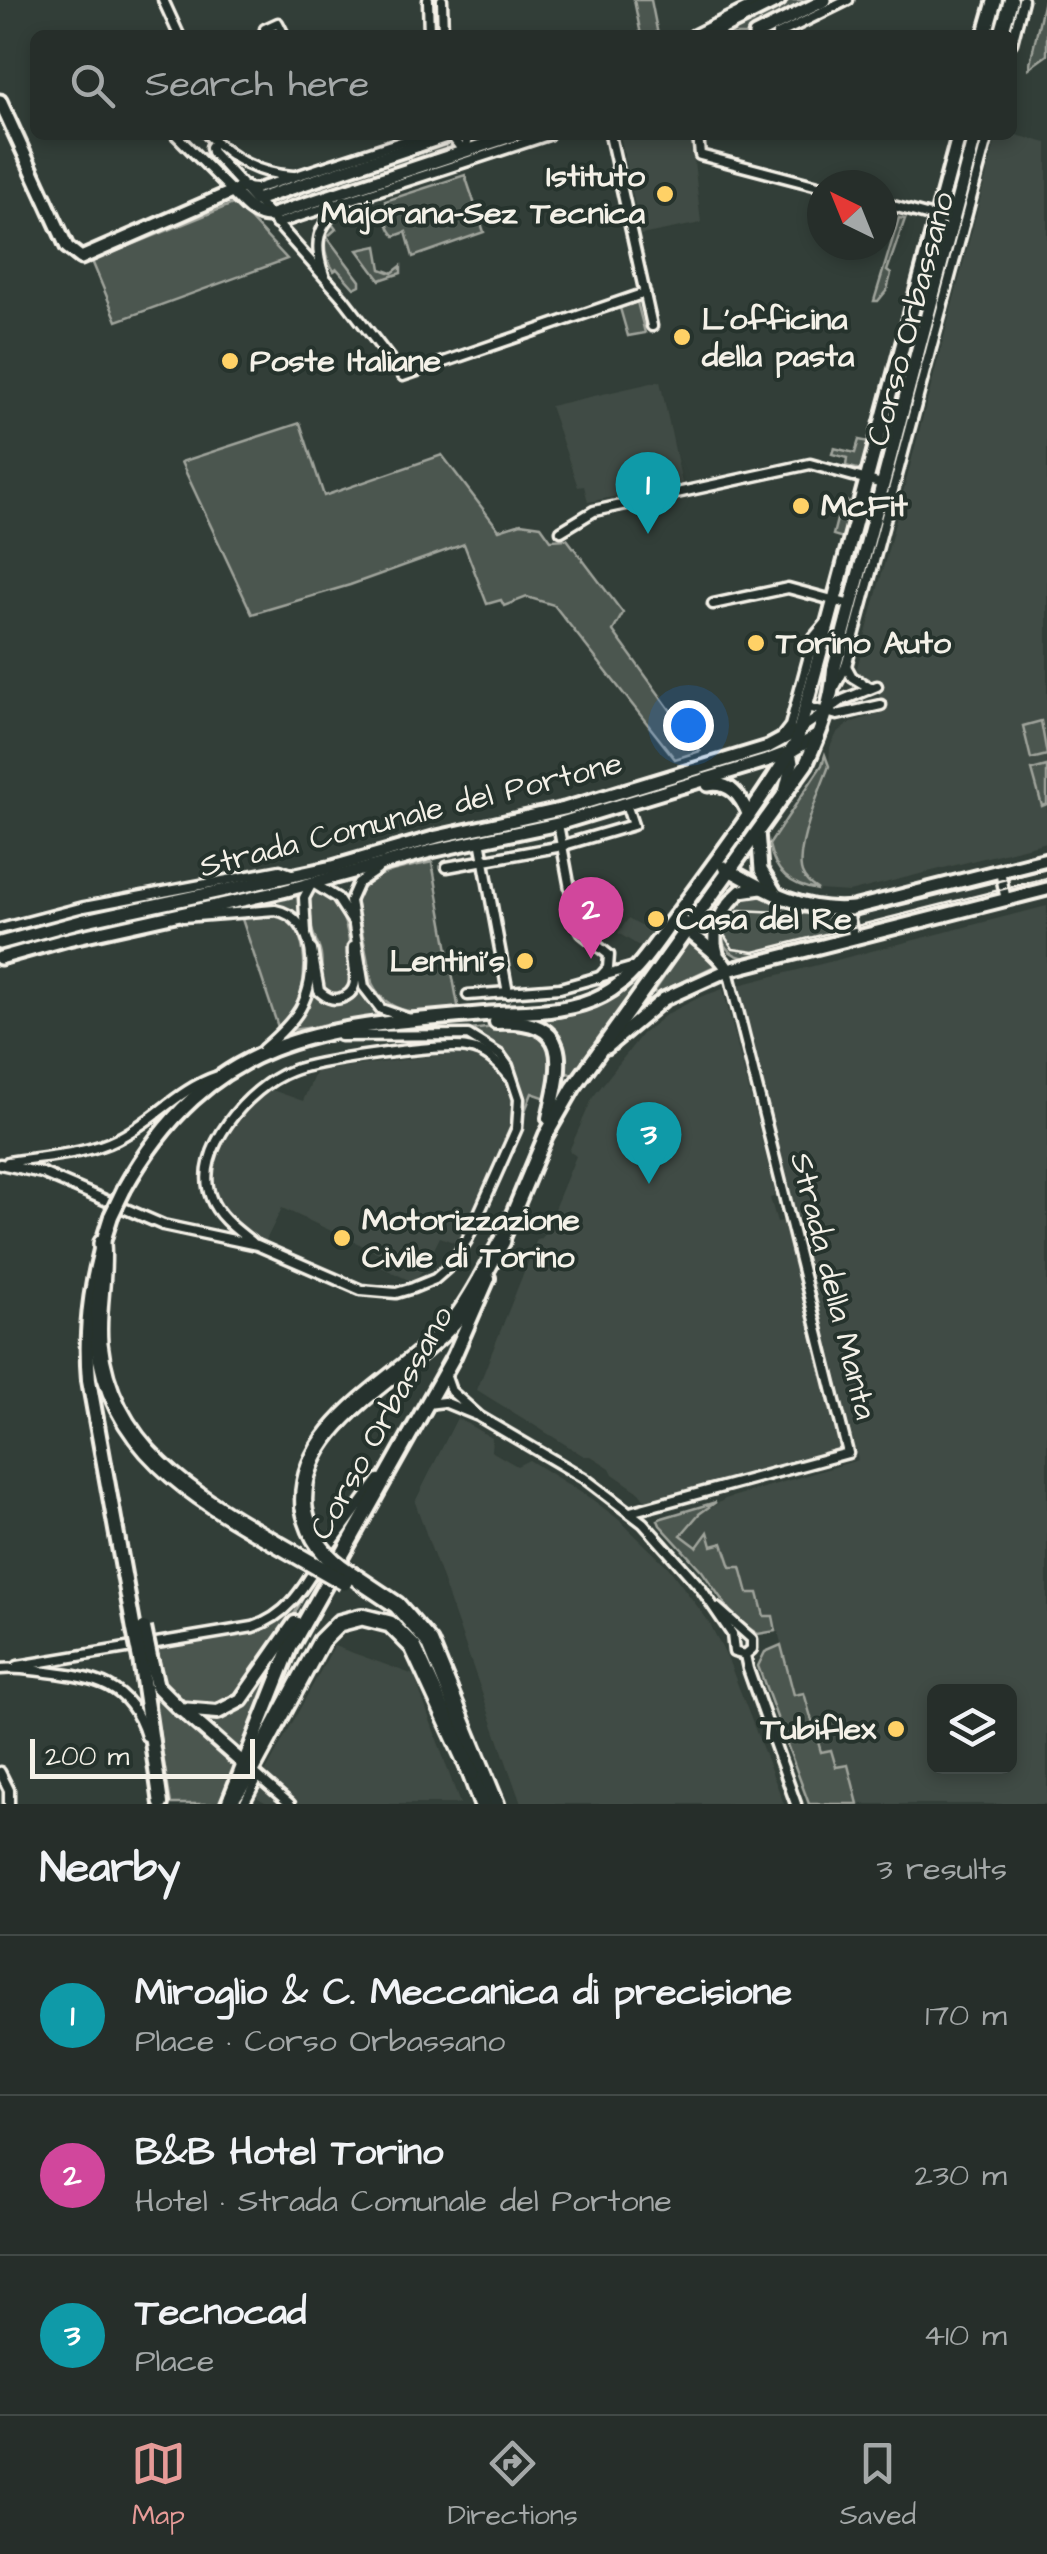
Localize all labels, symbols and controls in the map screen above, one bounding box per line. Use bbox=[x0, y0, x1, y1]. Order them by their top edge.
search box bbox=[30, 30, 1017, 140]
icon: search bbox=[65, 58, 120, 113]
text: Search here bbox=[145, 59, 369, 111]
place label: Istituto Majorana-Sez Tecnica bbox=[321, 154, 646, 236]
north arrow bbox=[807, 170, 897, 260]
marker: Istituto Majorana-Sez Tecnica bbox=[654, 183, 676, 205]
street label: Corso Orbassano bbox=[855, 187, 967, 451]
place label: L'officina della pasta bbox=[701, 297, 855, 379]
marker: L'officina della pasta bbox=[671, 326, 693, 348]
place label: Poste Italiane bbox=[250, 339, 441, 384]
marker: Poste Italiane bbox=[219, 350, 241, 372]
pin: 1 bbox=[616, 452, 680, 534]
place label: McFit bbox=[821, 484, 909, 529]
marker: McFit bbox=[790, 495, 812, 517]
place label: Torino Auto bbox=[775, 621, 952, 666]
marker: Torino Auto bbox=[745, 632, 767, 654]
your location bbox=[663, 700, 714, 751]
street label: Strada Comunale del Portone bbox=[195, 741, 627, 889]
pin: 2 bbox=[558, 876, 624, 959]
place label: Casa del Re bbox=[676, 897, 852, 942]
marker: Casa del Re bbox=[645, 908, 667, 930]
place label: Lentini's bbox=[390, 939, 505, 984]
marker: Lentini's bbox=[514, 950, 536, 972]
pin: 3 bbox=[616, 1102, 682, 1184]
street label: Strada della Manta bbox=[778, 1148, 888, 1424]
place label: Motorizzazione Civile di Torino bbox=[362, 1198, 580, 1280]
marker: Motorizzazione Civile di Torino bbox=[331, 1227, 353, 1249]
street label: Corso Orbassano bbox=[299, 1298, 465, 1548]
map controls bbox=[927, 1684, 1017, 1774]
button: layers bbox=[927, 1684, 1017, 1774]
place label: Tubiflex bbox=[760, 1707, 877, 1752]
marker: Tubiflex bbox=[885, 1718, 907, 1740]
scale bar bbox=[30, 1734, 255, 1778]
text: 200 m bbox=[45, 1737, 129, 1776]
text: Nearby bbox=[40, 1840, 180, 1898]
text: 3 results bbox=[877, 1847, 1007, 1892]
text: Miroglio & C. Meccanica di precisione bbox=[135, 1967, 792, 2019]
text: 1 bbox=[70, 1993, 75, 2038]
text: 170 m bbox=[925, 1993, 1007, 2038]
text: Place · Corso Orbassano bbox=[135, 2019, 505, 2064]
text: B&B Hotel Torino bbox=[135, 2127, 443, 2179]
text: 2 bbox=[63, 2153, 82, 2198]
text: 230 m bbox=[915, 2153, 1007, 2198]
text: Hotel · Strada Comunale del Portone bbox=[135, 2179, 672, 2224]
text: Tecnocad bbox=[135, 2287, 307, 2339]
text: 3 bbox=[64, 2313, 81, 2358]
text: 410 m bbox=[923, 2313, 1007, 2358]
text: Place bbox=[135, 2339, 214, 2384]
tab: Map bbox=[131, 2436, 186, 2535]
tab: Directions bbox=[448, 2436, 578, 2535]
tab: Saved bbox=[840, 2436, 916, 2535]

